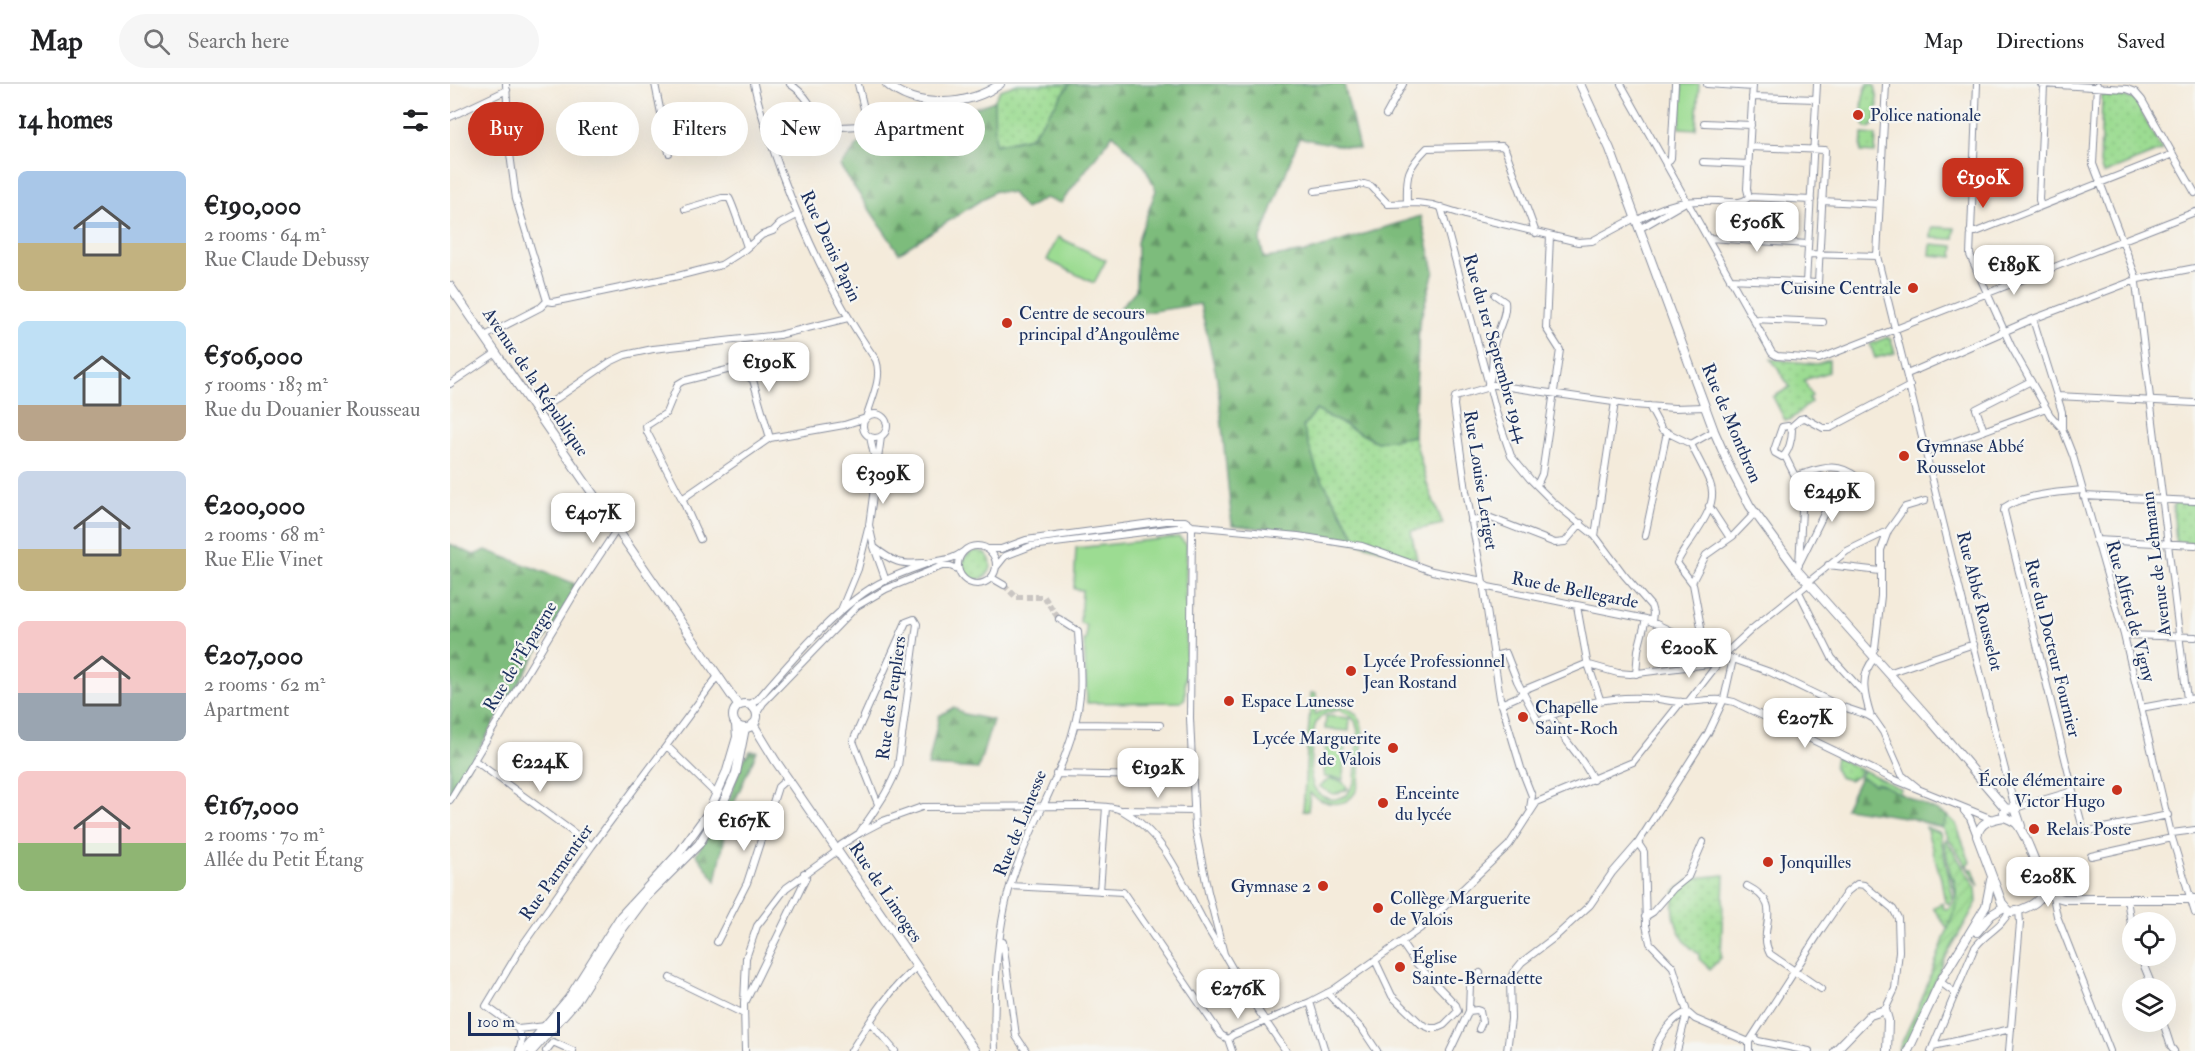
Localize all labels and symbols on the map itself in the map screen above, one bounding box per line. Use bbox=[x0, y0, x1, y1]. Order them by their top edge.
place label: Police nationale bbox=[1870, 104, 1982, 127]
marker: Police nationale bbox=[1851, 108, 1865, 122]
pin: €190K bbox=[1941, 158, 2025, 209]
street label: Rue Denis Papin bbox=[795, 187, 866, 306]
pin: €506K bbox=[1715, 202, 1799, 253]
pin: €189K bbox=[1972, 245, 2056, 296]
street label: Rue du 1er Septembre 1944 bbox=[1458, 251, 1534, 446]
place label: Cuisine Centrale bbox=[1780, 277, 1901, 300]
marker: Cuisine Centrale bbox=[1906, 281, 1920, 295]
place label: Centre de secours principal d'Angoulême bbox=[1018, 302, 1180, 346]
street label: Avenue de la République bbox=[477, 303, 594, 462]
marker: Centre de secours principal d'Angoulême bbox=[1000, 316, 1014, 330]
pin: €190K bbox=[727, 342, 811, 393]
street label: Rue de Montbron bbox=[1696, 360, 1767, 486]
street label: Rue Louise Leriget bbox=[1458, 409, 1503, 552]
place label: Gymnase Abbé Rousselot bbox=[1916, 435, 2024, 479]
marker: Gymnase Abbé Rousselot bbox=[1897, 449, 1911, 463]
pin: €309K bbox=[841, 454, 925, 505]
pin: €249K bbox=[1790, 472, 1874, 523]
street label: Avenue de Lehmann bbox=[2136, 490, 2177, 639]
pin: €407K bbox=[551, 493, 635, 544]
street label: Rue Abbé Rousselot bbox=[1951, 529, 2008, 674]
street label: Rue Alfred de Vigny bbox=[2101, 538, 2161, 685]
street label: Rue du Docteur Fournier bbox=[2019, 557, 2086, 740]
street label: Rue de Bellegarde bbox=[1510, 567, 1641, 614]
street label: Rue de l'Épargne bbox=[479, 597, 563, 716]
pin: €200K bbox=[1647, 628, 1731, 679]
street label: Rue des Peupliers bbox=[871, 634, 912, 762]
place label: Lycée Professionnel Jean Rostand bbox=[1362, 650, 1506, 694]
marker: Lycée Professionnel Jean Rostand bbox=[1344, 664, 1358, 678]
place label: Espace Lunesse bbox=[1241, 690, 1355, 713]
marker: Espace Lunesse bbox=[1222, 694, 1236, 708]
place label: Chapelle Saint-Roch bbox=[1535, 696, 1618, 740]
pin: €207K bbox=[1763, 698, 1847, 749]
marker: Chapelle Saint-Roch bbox=[1516, 710, 1530, 724]
place label: Lycée Marguerite de Valois bbox=[1252, 727, 1381, 771]
marker: Lycée Marguerite de Valois bbox=[1386, 741, 1400, 755]
pin: €224K bbox=[498, 742, 582, 793]
pin: €192K bbox=[1116, 748, 1200, 799]
street label: Rue de Lunesse bbox=[989, 766, 1052, 880]
place label: École élémentaire Victor Hugo bbox=[1978, 769, 2105, 813]
place label: Enceinte du lycée bbox=[1395, 782, 1460, 826]
marker: École élémentaire Victor Hugo bbox=[2110, 783, 2124, 797]
marker: Enceinte du lycée bbox=[1376, 796, 1390, 810]
pin: €167K bbox=[702, 801, 786, 852]
place label: Relais Poste bbox=[2046, 818, 2132, 841]
street label: Rue Parmentier bbox=[515, 819, 598, 925]
marker: Relais Poste bbox=[2027, 822, 2041, 836]
street label: Rue de Limoges bbox=[843, 838, 928, 947]
place label: Jonquilles bbox=[1779, 851, 1851, 874]
marker: Jonquilles bbox=[1761, 855, 1775, 869]
pin: €208K bbox=[2006, 857, 2090, 908]
place label: Gymnase 2 bbox=[1231, 875, 1311, 898]
marker: Gymnase 2 bbox=[1316, 879, 1330, 893]
place label: Collège Marguerite de Valois bbox=[1390, 887, 1531, 931]
marker: Collège Marguerite de Valois bbox=[1371, 901, 1385, 915]
place label: Église Sainte-Bernadette bbox=[1412, 946, 1543, 990]
marker: Église Sainte-Bernadette bbox=[1393, 960, 1407, 974]
pin: €276K bbox=[1196, 969, 1280, 1020]
scale bar bbox=[468, 1009, 560, 1036]

